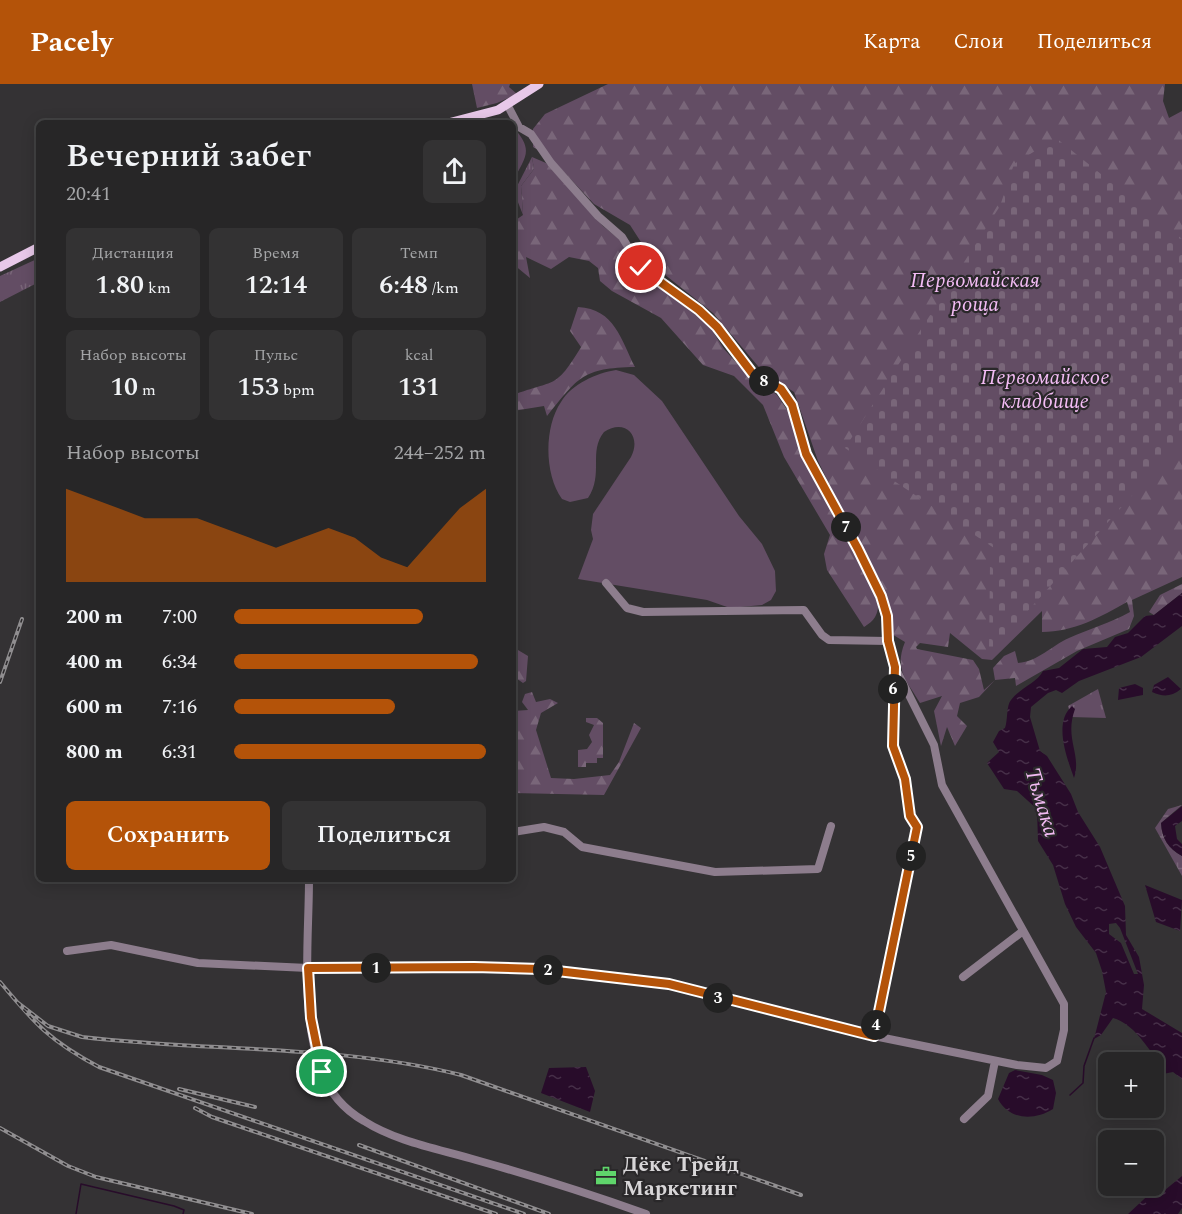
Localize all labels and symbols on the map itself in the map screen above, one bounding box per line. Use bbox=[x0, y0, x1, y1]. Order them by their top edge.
pin bbox=[615, 242, 666, 293]
park label: Первомайская роща bbox=[910, 265, 1040, 321]
park label: Первомайское кладбище bbox=[981, 362, 1109, 418]
pin: 8 bbox=[749, 366, 779, 396]
pin: 7 bbox=[831, 512, 861, 542]
pin: 6 bbox=[878, 674, 908, 704]
water label: Тьмака bbox=[1015, 764, 1068, 841]
pin: 5 bbox=[896, 841, 926, 871]
pin: 1 bbox=[361, 953, 391, 983]
pin: 2 bbox=[533, 955, 563, 985]
pin: 3 bbox=[703, 983, 733, 1013]
pin: 4 bbox=[861, 1010, 891, 1040]
pin bbox=[296, 1046, 347, 1097]
place label: Дёке Трейд Маркетинг bbox=[623, 1149, 739, 1205]
office icon: Дёке Трейд Маркетинг bbox=[594, 1164, 618, 1188]

